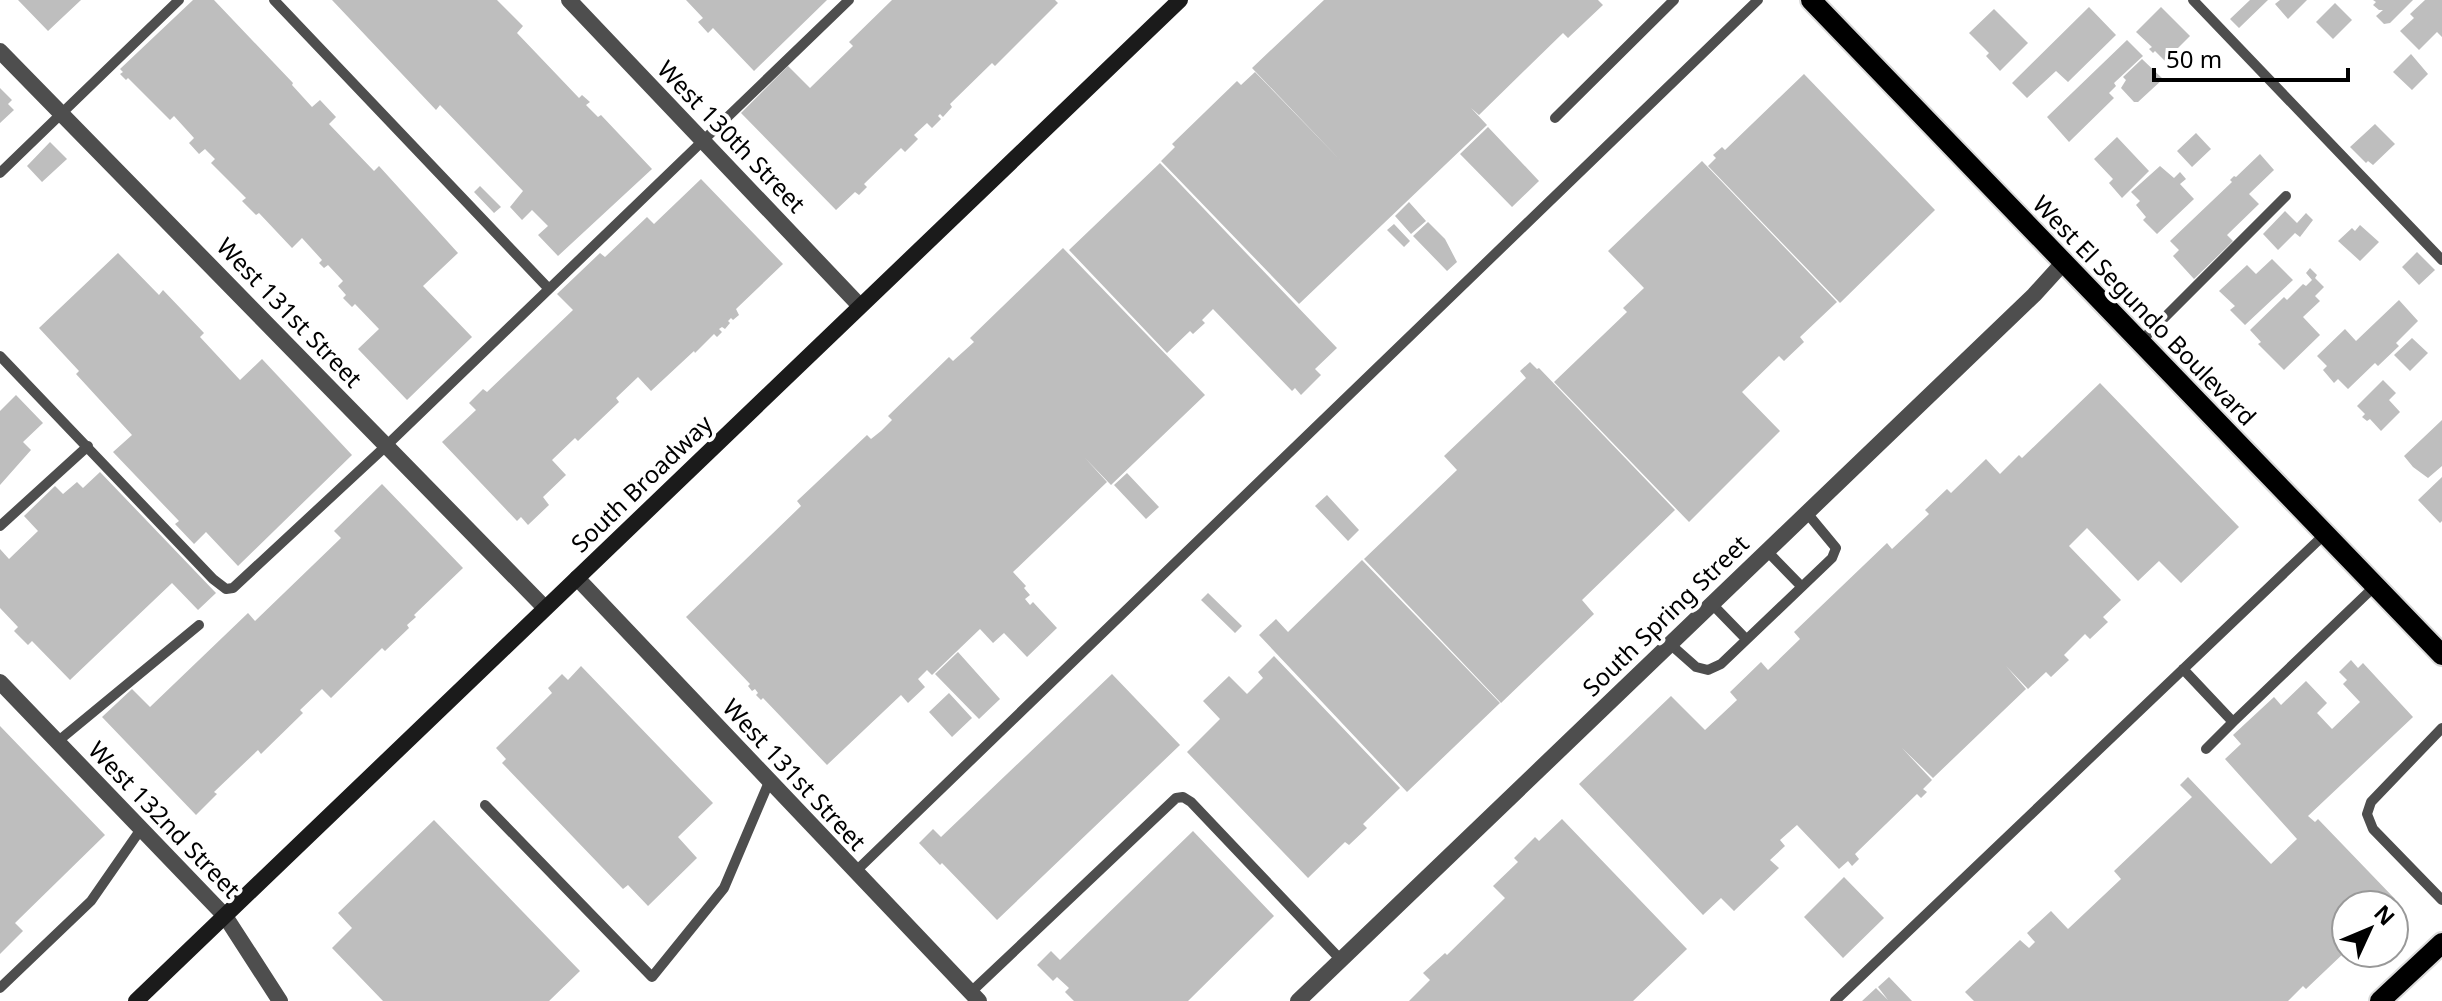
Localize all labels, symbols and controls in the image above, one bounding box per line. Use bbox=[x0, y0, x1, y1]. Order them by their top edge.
scale bar bbox=[2154, 32, 2348, 82]
text: 50 m bbox=[2166, 42, 2222, 75]
street label: West 130th Street bbox=[651, 53, 813, 220]
street label: West El Segundo Boulevard bbox=[2026, 188, 2264, 432]
street label: West 131st Street bbox=[210, 230, 370, 394]
street label: South Broadway bbox=[563, 406, 719, 559]
street label: South Spring Street bbox=[1575, 527, 1756, 703]
street label: West 131st Street bbox=[716, 691, 874, 857]
street label: West 132nd Street bbox=[82, 734, 249, 905]
north arrow bbox=[2330, 889, 2410, 969]
text: N bbox=[2368, 898, 2402, 931]

